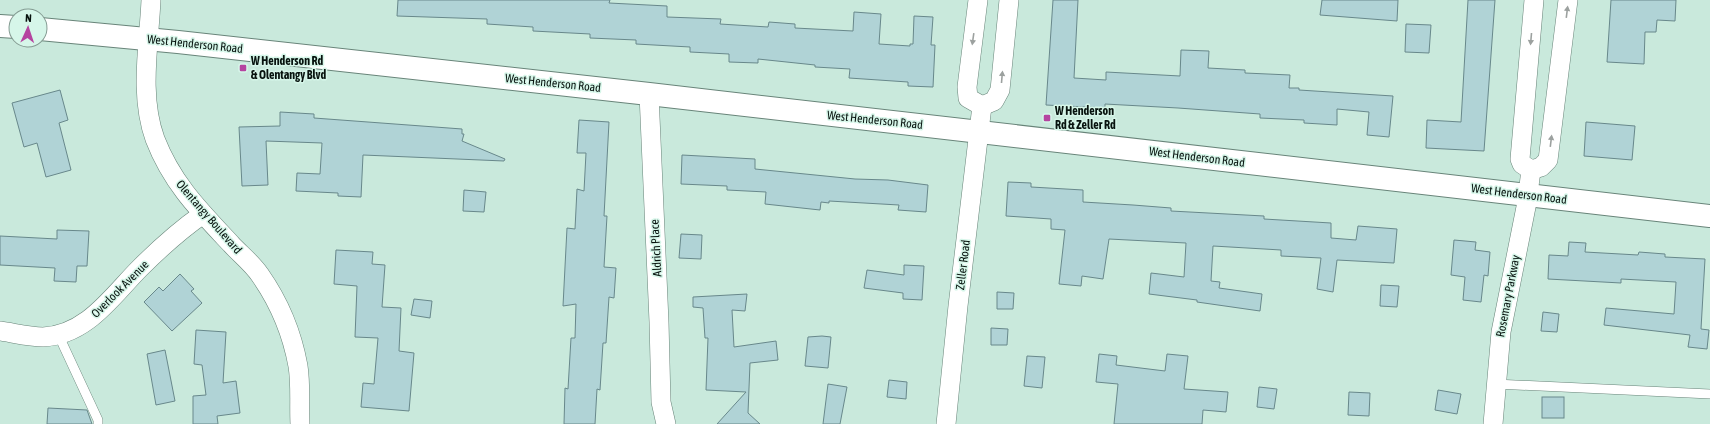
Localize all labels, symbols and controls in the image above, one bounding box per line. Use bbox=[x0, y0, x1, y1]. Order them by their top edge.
one-way arrow bbox=[1564, 6, 1570, 18]
north arrow bbox=[8, 8, 48, 48]
text: N bbox=[25, 12, 32, 24]
street label: West Henderson Road bbox=[146, 32, 244, 56]
one-way arrow bbox=[970, 33, 976, 45]
one-way arrow bbox=[1527, 33, 1534, 45]
place label: W Henderson Rd & Olentangy Blvd bbox=[250, 54, 326, 82]
marker: W Henderson Rd & Olentangy Blvd bbox=[238, 63, 248, 73]
street label: West Henderson Road bbox=[504, 71, 602, 95]
one-way arrow bbox=[998, 71, 1005, 83]
place label: W Henderson Rd & Zeller Rd bbox=[1054, 104, 1116, 132]
street label: West Henderson Road bbox=[826, 108, 924, 132]
marker: W Henderson Rd & Zeller Rd bbox=[1042, 113, 1052, 123]
one-way arrow bbox=[1547, 135, 1554, 147]
street label: West Henderson Road bbox=[1148, 144, 1246, 170]
street label: Olentangy Boulevard bbox=[173, 177, 245, 257]
street label: West Henderson Road bbox=[1470, 181, 1568, 207]
street label: Aldrich Place bbox=[648, 219, 664, 277]
street label: Zeller Road bbox=[953, 239, 973, 291]
street label: Rosemary Parkway bbox=[1493, 254, 1523, 338]
street label: Overlook Avenue bbox=[88, 257, 152, 321]

